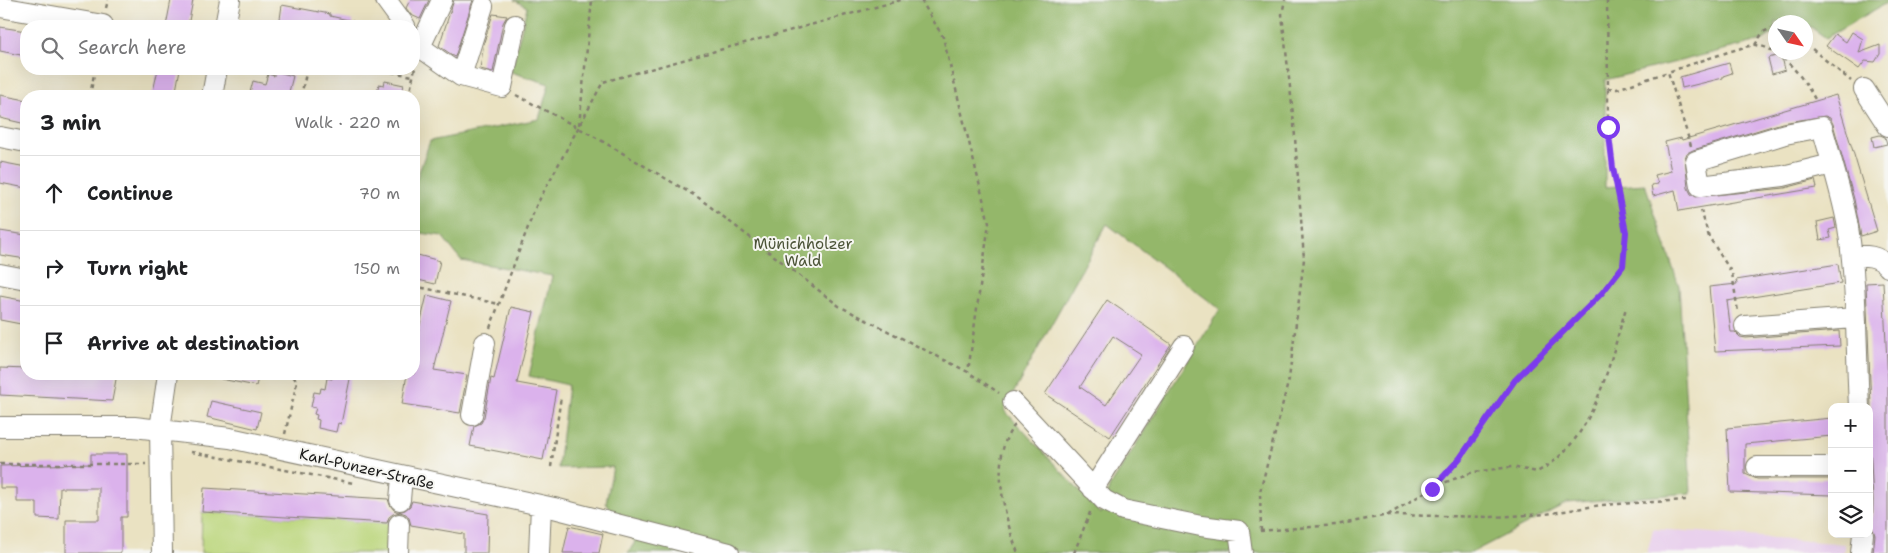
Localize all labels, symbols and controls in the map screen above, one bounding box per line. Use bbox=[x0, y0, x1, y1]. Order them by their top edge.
north arrow bbox=[1768, 15, 1813, 60]
search box bbox=[20, 20, 420, 75]
icon: search bbox=[38, 34, 66, 62]
text: Search here bbox=[78, 35, 187, 60]
text: 3 min bbox=[40, 109, 101, 137]
text: Walk · 220 m bbox=[294, 112, 400, 133]
route start bbox=[1597, 116, 1620, 139]
icon: ahead bbox=[40, 179, 68, 207]
text: Continue bbox=[87, 181, 173, 206]
text: 70 m bbox=[359, 183, 400, 204]
park label: Münichholzer Wald bbox=[753, 234, 853, 271]
icon: right bbox=[40, 254, 68, 282]
text: Turn right bbox=[87, 256, 188, 281]
text: 150 m bbox=[353, 258, 400, 279]
icon: arrive bbox=[40, 329, 68, 357]
text: Arrive at destination bbox=[87, 331, 299, 356]
map controls bbox=[1828, 403, 1873, 538]
button: + bbox=[1828, 403, 1873, 448]
street label: Karl-Punzer-Straße bbox=[297, 444, 437, 494]
button: − bbox=[1828, 448, 1873, 493]
route end bbox=[1421, 478, 1444, 501]
button: layers bbox=[1828, 493, 1873, 538]

